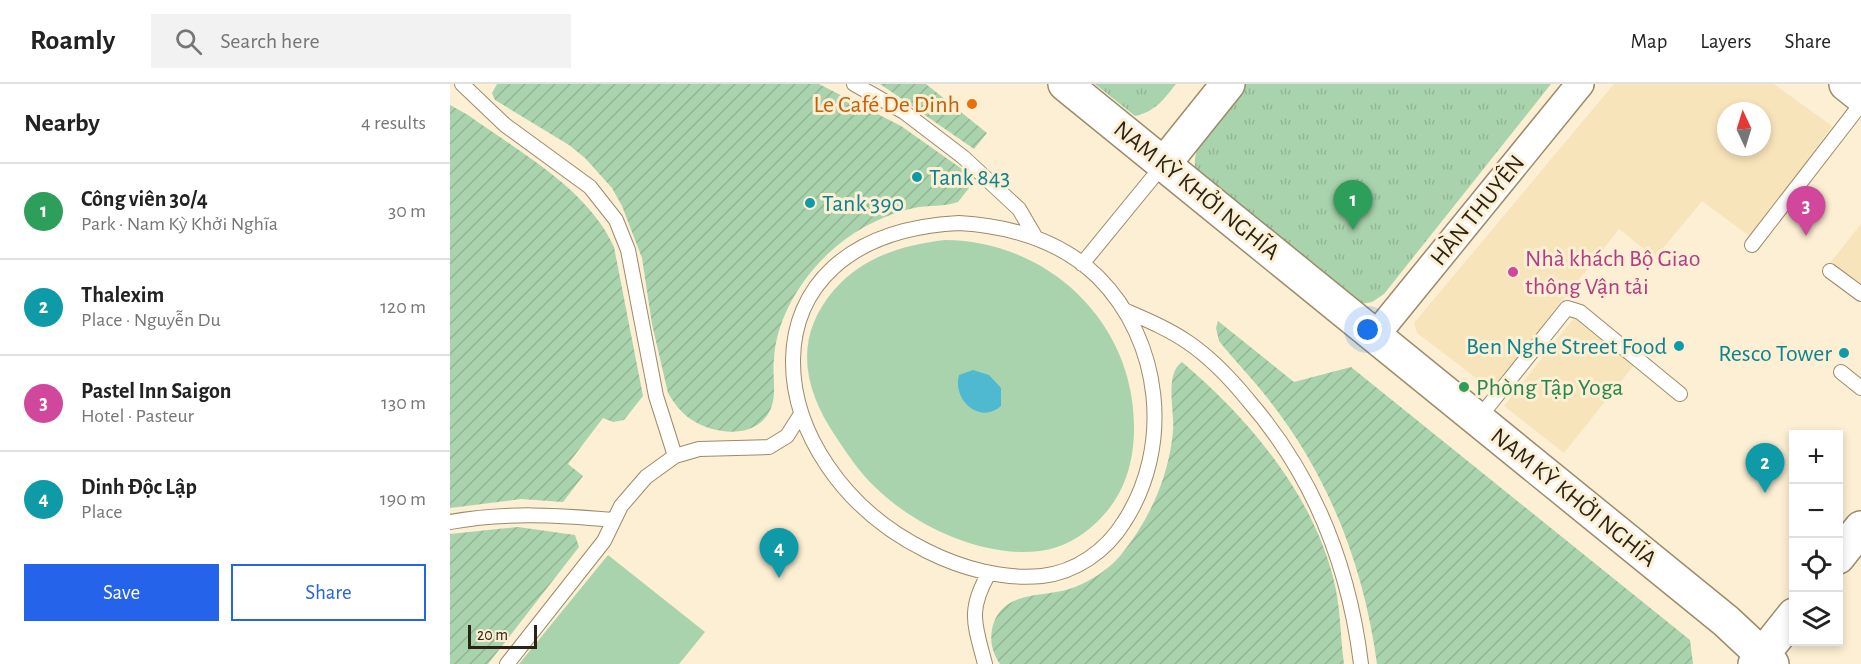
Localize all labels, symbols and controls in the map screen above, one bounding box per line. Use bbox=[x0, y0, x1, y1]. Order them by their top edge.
search box bbox=[151, 14, 571, 68]
icon: search bbox=[172, 25, 205, 58]
text: Roamly bbox=[30, 27, 115, 55]
text: Search here bbox=[220, 30, 320, 52]
text: Map bbox=[1631, 31, 1667, 52]
text: Layers bbox=[1700, 31, 1751, 52]
text: Share bbox=[1784, 31, 1831, 52]
place label: Le Café De Dinh bbox=[813, 93, 960, 117]
marker: Le Café De Dinh bbox=[965, 97, 979, 111]
north arrow bbox=[1717, 102, 1771, 156]
text: Nearby bbox=[24, 110, 100, 136]
text: 4 results bbox=[361, 113, 426, 133]
street label: NAM KỲ KHỞI NGHĨA bbox=[1109, 115, 1285, 265]
street label: HÀN THUYÊN bbox=[1425, 150, 1529, 270]
place label: Tank 843 bbox=[929, 166, 1010, 190]
marker: Tank 843 bbox=[910, 170, 924, 184]
pin: 1 bbox=[1334, 180, 1372, 230]
pin: 3 bbox=[1786, 186, 1826, 236]
text: Công viên 30/4 bbox=[81, 188, 208, 210]
place label: Tank 390 bbox=[822, 192, 904, 216]
marker: Tank 390 bbox=[803, 196, 817, 210]
text: 1 bbox=[40, 201, 47, 221]
text: 30 m bbox=[388, 201, 426, 221]
text: Park · Nam Kỳ Khởi Nghĩa bbox=[81, 214, 278, 234]
place label: Nhà khách Bộ Giao thông Vận tải bbox=[1525, 247, 1701, 299]
marker: Nhà khách Bộ Giao thông Vận tải bbox=[1506, 265, 1520, 279]
text: Thalexim bbox=[81, 284, 164, 306]
text: 2 bbox=[39, 297, 48, 317]
text: 120 m bbox=[380, 297, 426, 317]
text: Place · Nguyễn Du bbox=[81, 310, 221, 330]
your location bbox=[1353, 315, 1382, 344]
place label: Ben Nghe Street Food bbox=[1466, 335, 1667, 359]
marker: Ben Nghe Street Food bbox=[1672, 339, 1686, 353]
place label: Resco Tower bbox=[1718, 342, 1832, 366]
marker: Resco Tower bbox=[1837, 346, 1851, 360]
place label: Phòng Tập Yoga bbox=[1476, 376, 1623, 400]
text: Pastel Inn Saigon bbox=[81, 380, 231, 402]
marker: Phòng Tập Yoga bbox=[1457, 380, 1471, 394]
text: 3 bbox=[39, 393, 48, 413]
text: 130 m bbox=[381, 393, 426, 413]
text: Hotel · Pasteur bbox=[81, 406, 194, 426]
street label: NAM KỲ KHỞI NGHĨA bbox=[1486, 422, 1662, 572]
map controls bbox=[1789, 430, 1843, 646]
button: + bbox=[1789, 430, 1843, 484]
pin: 2 bbox=[1746, 444, 1784, 493]
text: Dinh Độc Lập bbox=[81, 476, 197, 498]
button: − bbox=[1789, 484, 1843, 538]
text: 4 bbox=[38, 489, 49, 509]
text: 190 m bbox=[380, 489, 426, 509]
text: Place bbox=[81, 502, 122, 522]
pin: 4 bbox=[760, 528, 798, 578]
button: locate bbox=[1789, 538, 1843, 592]
button: Save bbox=[24, 564, 219, 621]
button: Share bbox=[231, 564, 426, 621]
button: layers bbox=[1789, 592, 1843, 646]
scale bar bbox=[468, 622, 537, 650]
text: 20 m bbox=[477, 627, 508, 643]

